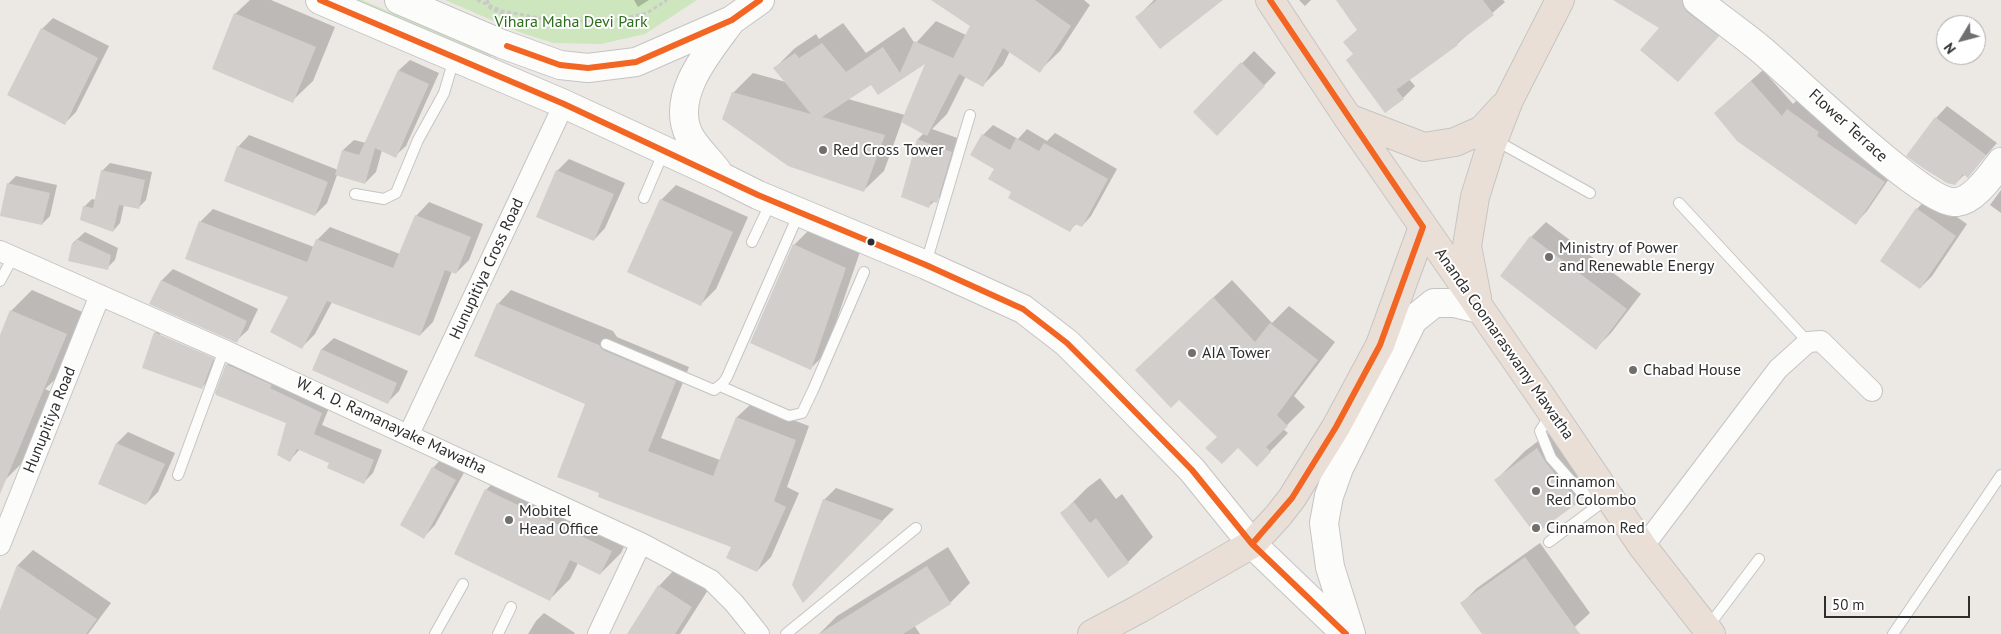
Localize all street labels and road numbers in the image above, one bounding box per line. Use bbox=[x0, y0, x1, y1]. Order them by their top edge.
street label: Flower Terrace bbox=[1805, 86, 1891, 166]
street label: Hunupitiya Cross Road bbox=[446, 195, 528, 343]
street label: Ananda Coomaraswamy Mawatha bbox=[1430, 245, 1578, 443]
street label: Hunupitiya Road bbox=[20, 364, 80, 476]
street label: W. A. D. Ramanayake Mawatha bbox=[293, 373, 489, 479]

